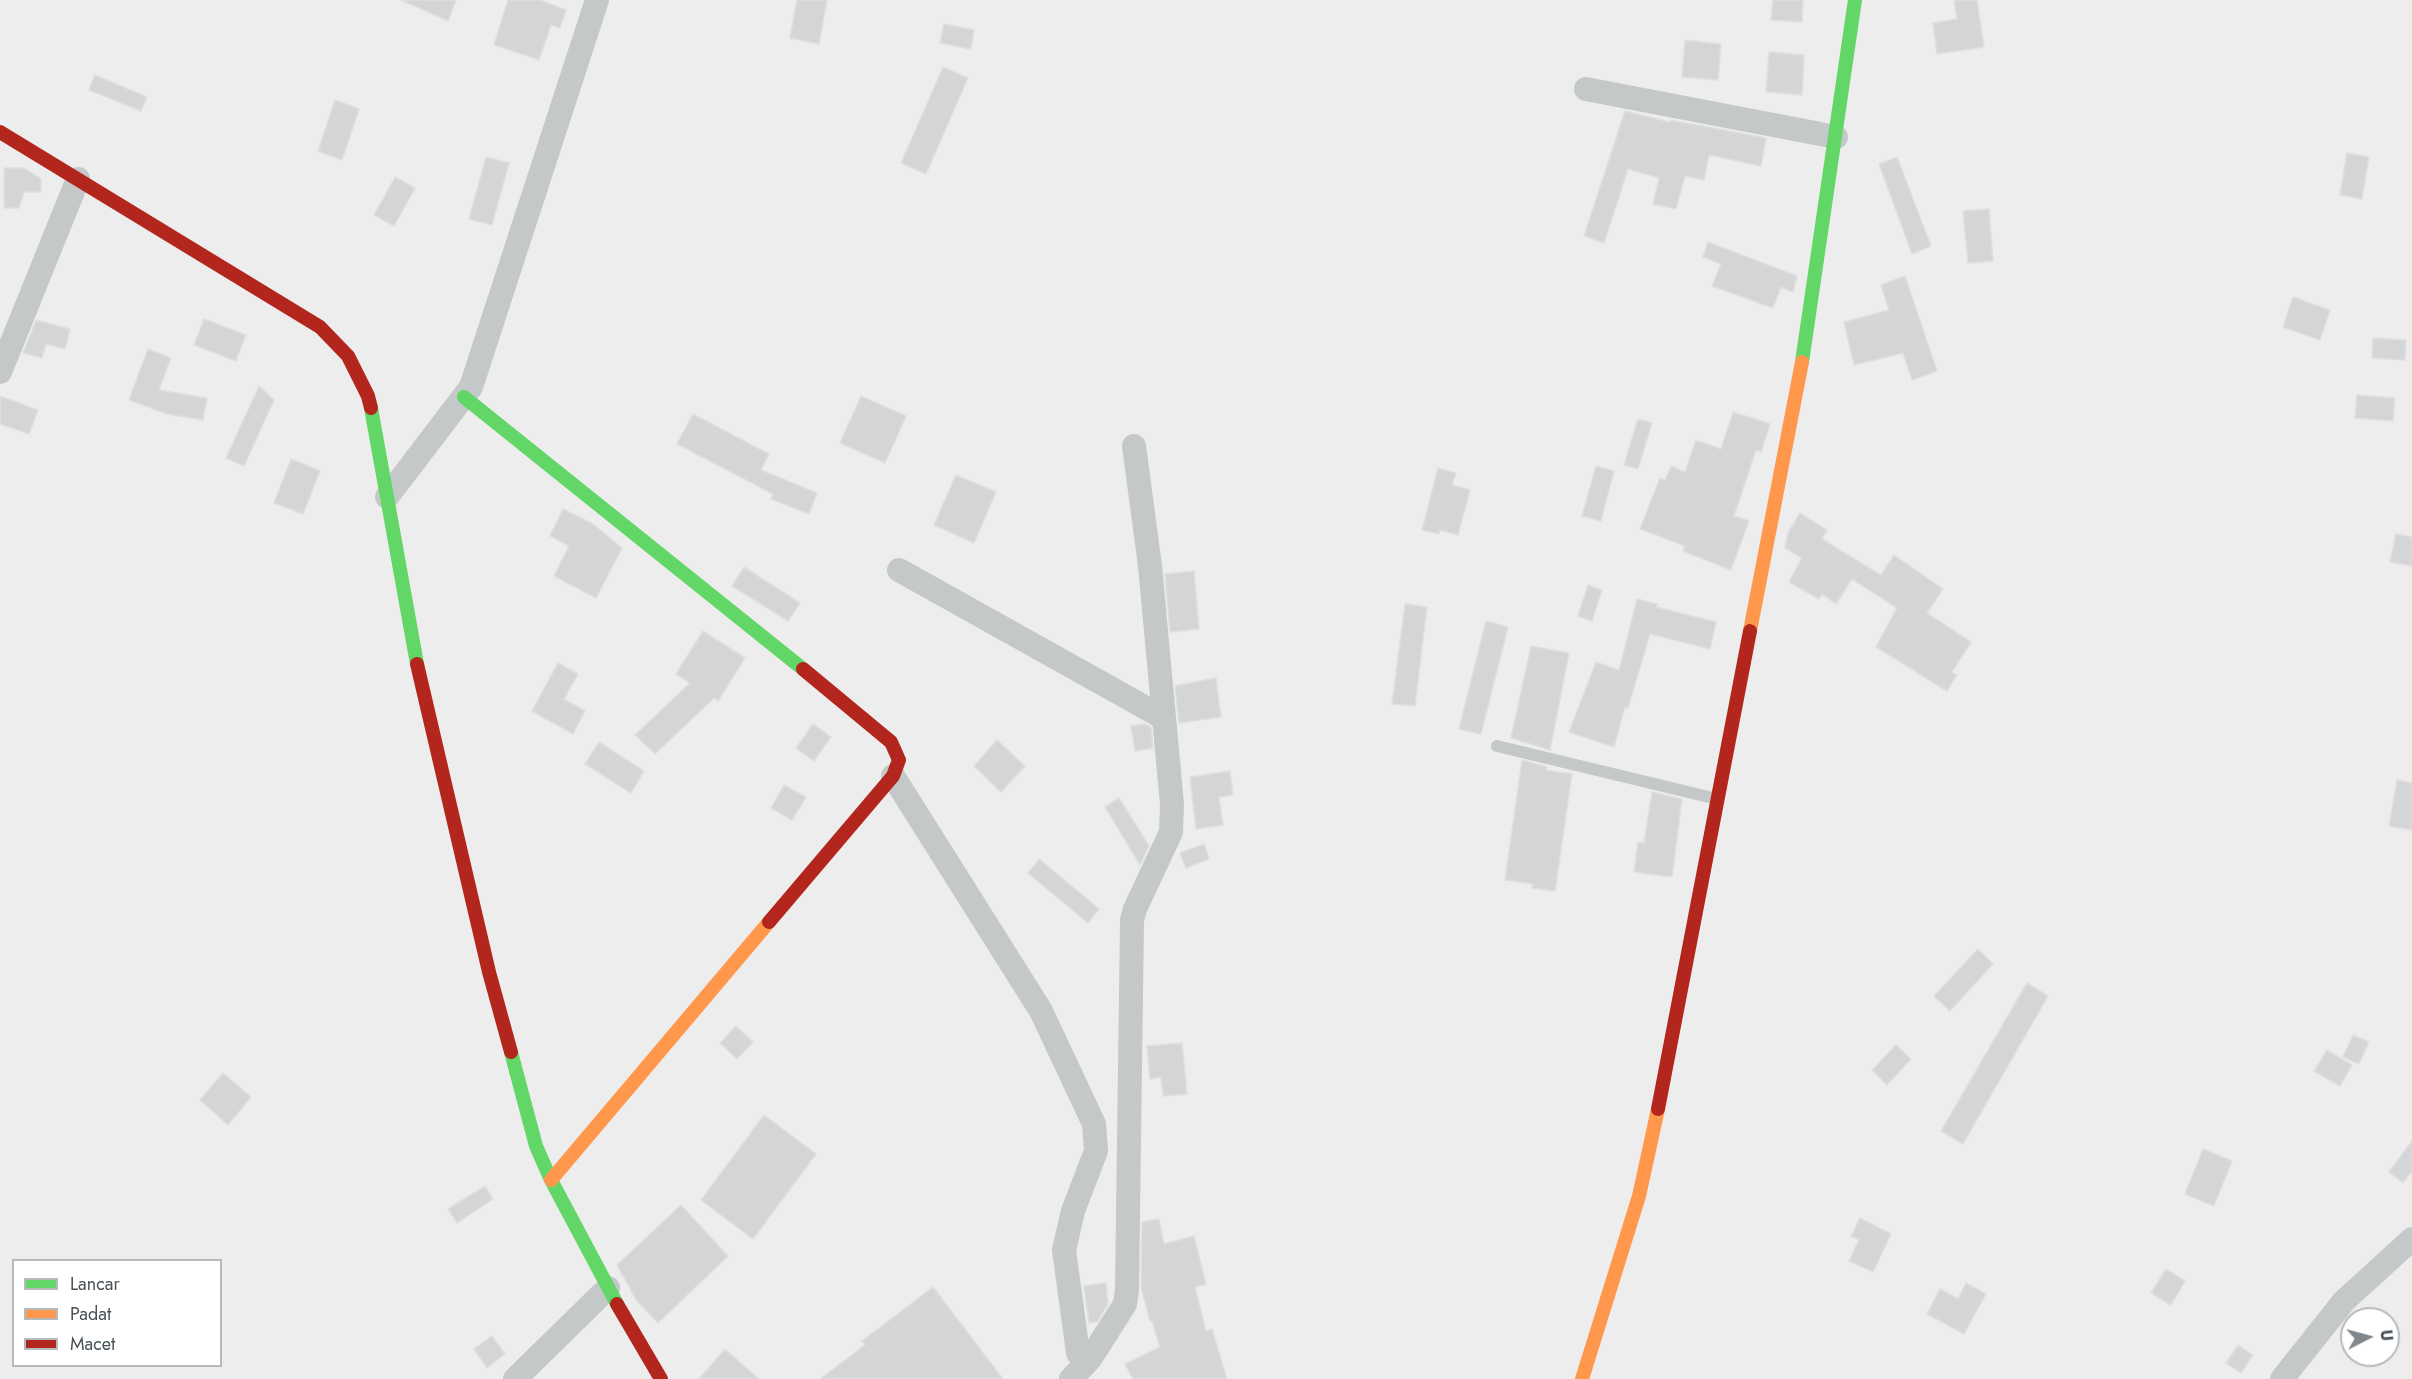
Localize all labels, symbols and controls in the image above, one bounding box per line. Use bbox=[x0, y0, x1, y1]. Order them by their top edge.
legend bbox=[12, 1259, 222, 1367]
text: Lancar bbox=[70, 1271, 120, 1297]
text: Padat bbox=[70, 1301, 111, 1327]
north arrow bbox=[2340, 1307, 2400, 1367]
text: U bbox=[2374, 1328, 2398, 1342]
text: Macet bbox=[70, 1331, 115, 1357]

